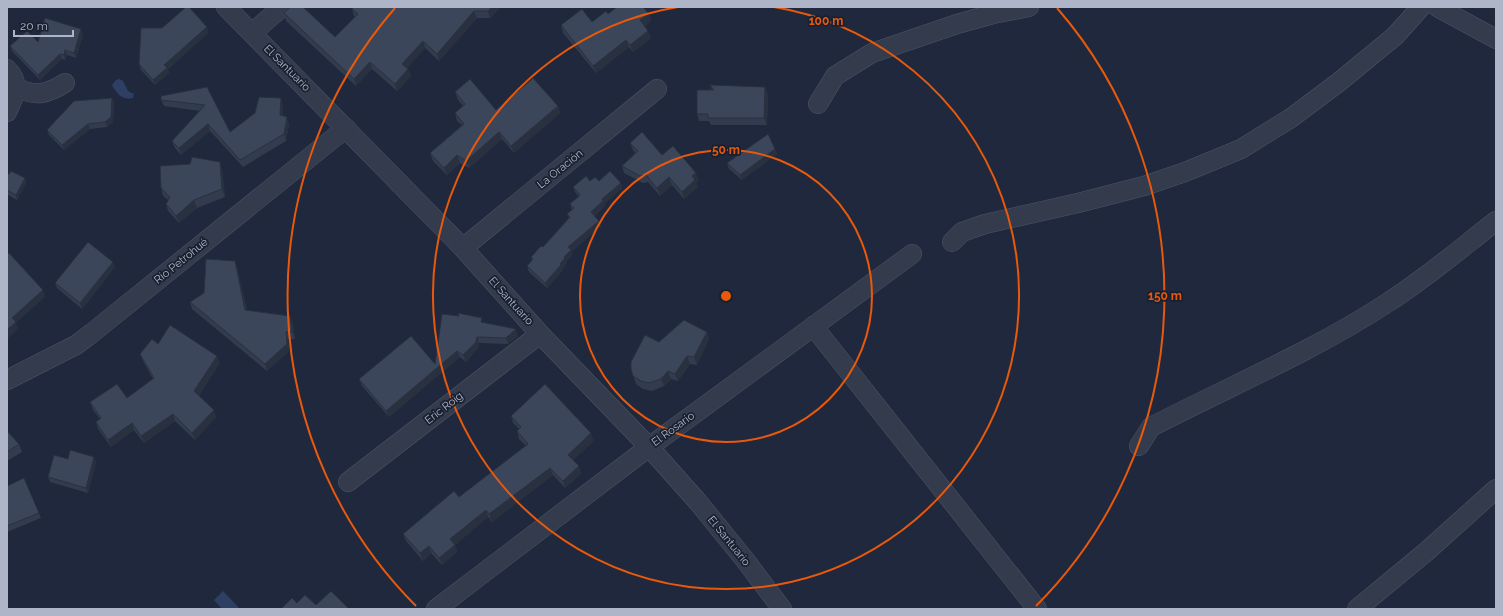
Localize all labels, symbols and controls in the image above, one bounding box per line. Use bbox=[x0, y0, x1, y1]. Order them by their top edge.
scale bar bbox=[14, 12, 73, 38]
text: 100 m bbox=[809, 14, 843, 28]
text: 20 m bbox=[20, 19, 48, 33]
street label: El Santuario bbox=[261, 42, 313, 94]
text: 50 m bbox=[712, 143, 740, 157]
street label: La Oración bbox=[535, 147, 585, 191]
street label: Río Petrohué bbox=[152, 235, 211, 287]
street label: El Santuario bbox=[486, 274, 536, 328]
centre of rings bbox=[719, 289, 733, 303]
text: 150 m bbox=[1148, 289, 1182, 303]
street label: Eric Roig bbox=[422, 389, 466, 427]
street label: El Rosario bbox=[649, 409, 697, 449]
street label: El Santuario bbox=[705, 514, 753, 569]

